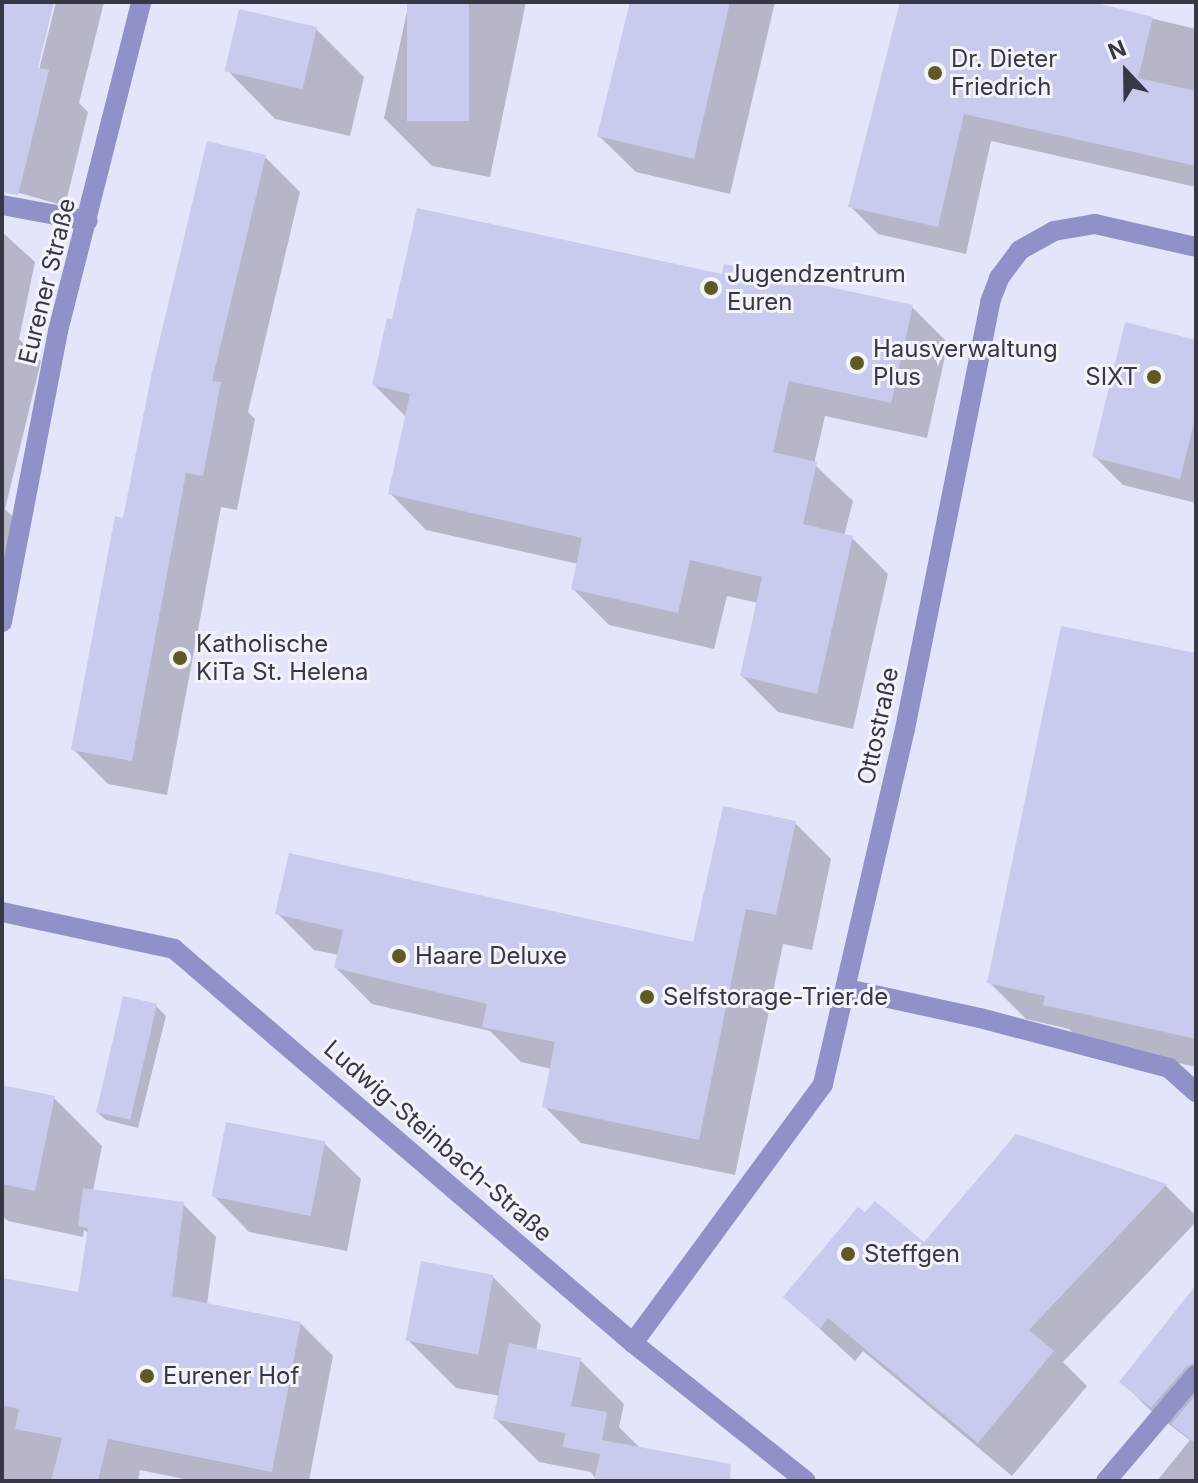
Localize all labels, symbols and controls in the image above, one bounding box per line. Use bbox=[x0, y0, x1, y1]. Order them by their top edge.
north arrow bbox=[1086, 32, 1166, 112]
text: N bbox=[1104, 35, 1130, 65]
place label: Dr. Dieter Friedrich bbox=[951, 45, 1057, 101]
marker: Dr. Dieter Friedrich bbox=[926, 64, 944, 82]
street label: Eurener Straße bbox=[12, 195, 82, 367]
place label: Jugendzentrum Euren bbox=[727, 260, 906, 316]
marker: Jugendzentrum Euren bbox=[702, 279, 720, 297]
place label: Hausverwaltung Plus bbox=[873, 335, 1058, 391]
marker: Hausverwaltung Plus bbox=[848, 354, 866, 372]
place label: SIXT bbox=[1085, 363, 1138, 391]
marker: SIXT bbox=[1145, 368, 1163, 386]
place label: Katholische KiTa St. Helena bbox=[196, 630, 368, 686]
marker: Katholische KiTa St. Helena bbox=[171, 649, 189, 667]
street label: Ottostraße bbox=[851, 665, 905, 787]
place label: Haare Deluxe bbox=[415, 942, 567, 970]
marker: Haare Deluxe bbox=[390, 947, 408, 965]
place label: Selfstorage-Trier.de bbox=[663, 983, 888, 1011]
marker: Selfstorage-Trier.de bbox=[638, 988, 656, 1006]
street label: Ludwig-Steinbach-Straße bbox=[318, 1034, 558, 1248]
place label: Steffgen bbox=[864, 1240, 960, 1268]
marker: Steffgen bbox=[839, 1245, 857, 1263]
place label: Eurener Hof bbox=[163, 1362, 299, 1390]
marker: Eurener Hof bbox=[138, 1367, 156, 1385]

